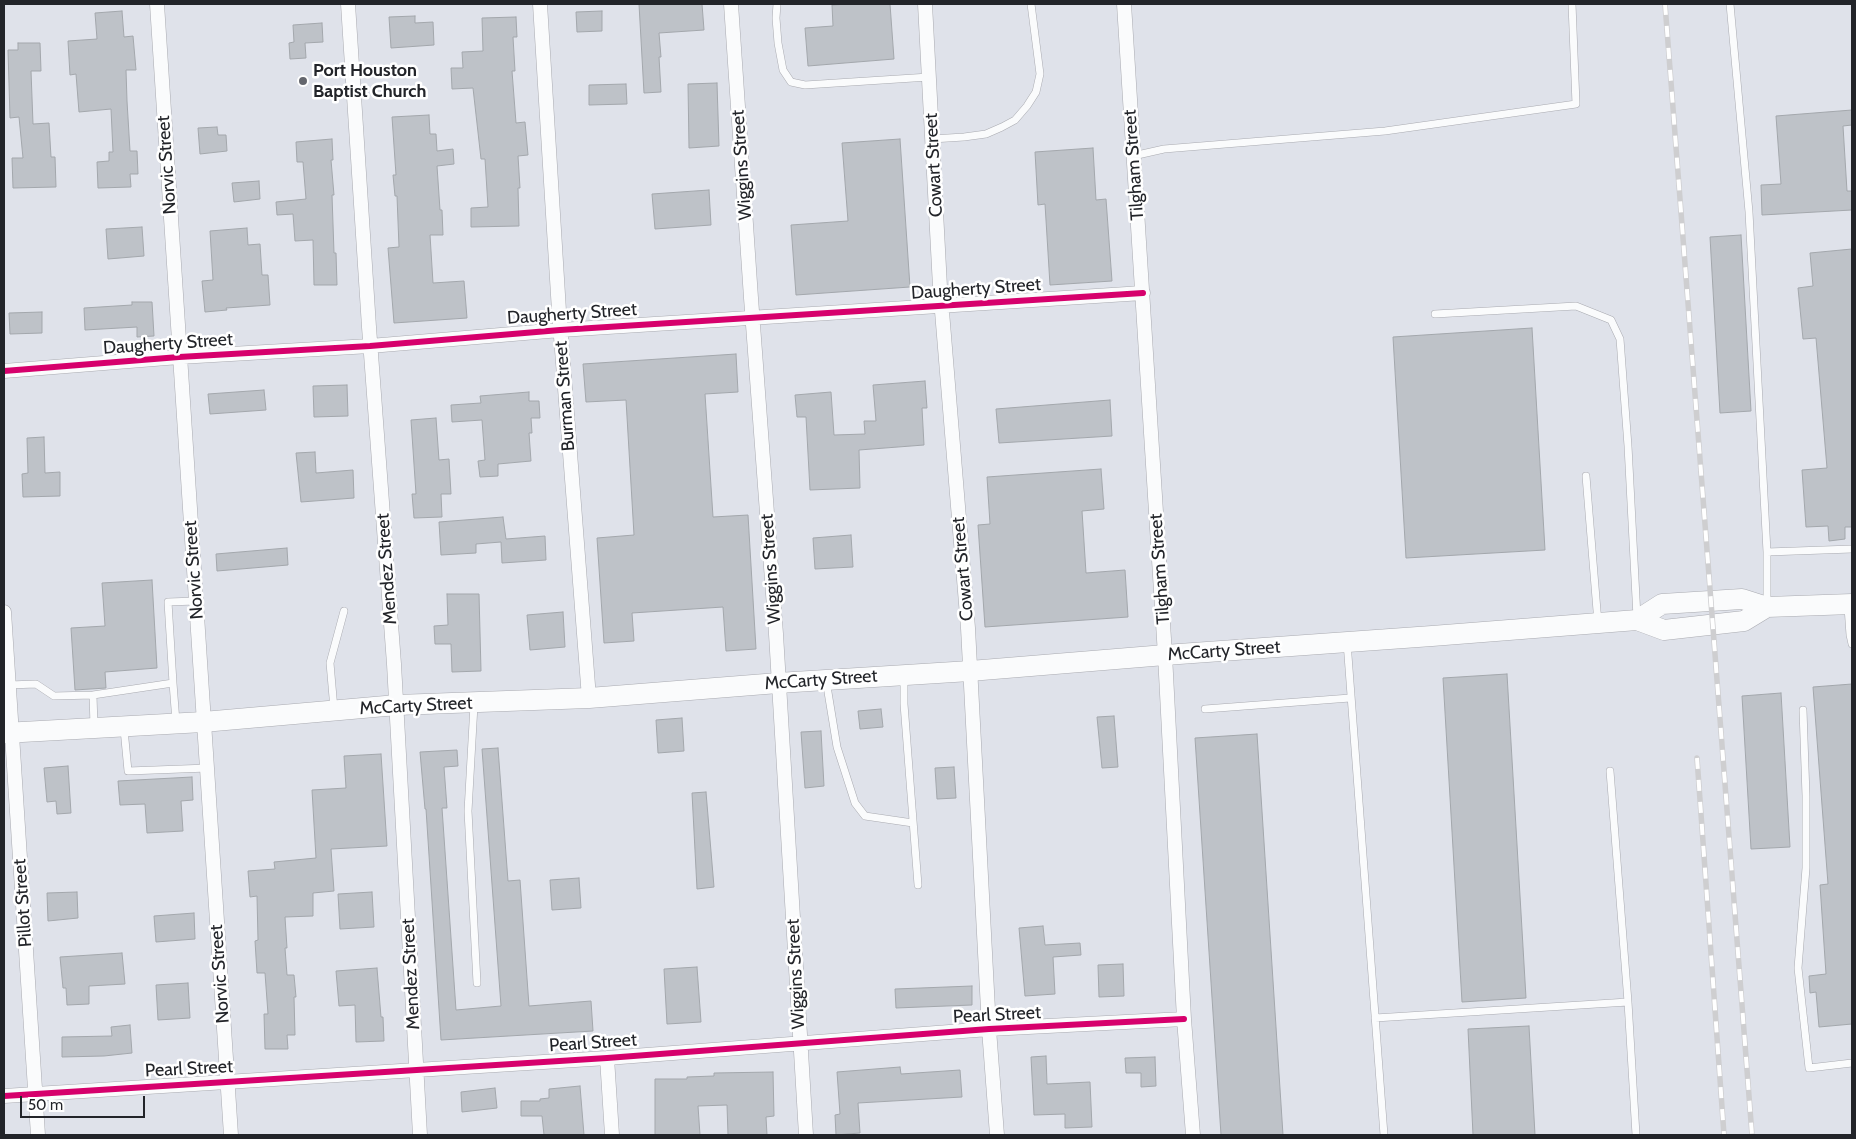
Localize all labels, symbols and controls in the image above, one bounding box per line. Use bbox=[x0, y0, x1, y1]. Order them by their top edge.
place label: Port Houston Baptist Church bbox=[313, 60, 426, 102]
marker: Port Houston Baptist Church bbox=[297, 75, 309, 87]
street label: Wiggins Street bbox=[727, 109, 757, 221]
street label: Tilgham Street bbox=[1119, 109, 1149, 221]
street label: Cowart Street bbox=[920, 112, 948, 218]
street label: Norvic Street bbox=[153, 115, 181, 215]
street label: Daugherty Street bbox=[910, 274, 1042, 304]
street label: Daugherty Street bbox=[506, 299, 638, 329]
street label: Daugherty Street bbox=[102, 329, 234, 359]
street label: Burman Street bbox=[550, 340, 580, 452]
street label: Mendez Street bbox=[372, 513, 402, 625]
street label: Wiggins Street bbox=[756, 513, 786, 625]
street label: Tilgham Street bbox=[1145, 513, 1175, 625]
street label: Cowart Street bbox=[948, 516, 978, 622]
street label: Norvic Street bbox=[180, 520, 208, 620]
street label: McCarty Street bbox=[1167, 636, 1281, 666]
street label: McCarty Street bbox=[764, 665, 878, 695]
street label: McCarty Street bbox=[359, 692, 473, 720]
street label: Pillot Street bbox=[9, 858, 37, 948]
street label: Mendez Street bbox=[397, 918, 425, 1030]
street label: Wiggins Street bbox=[782, 918, 810, 1030]
street label: Norvic Street bbox=[206, 924, 234, 1024]
street label: Pearl Street bbox=[952, 1002, 1042, 1028]
street label: Pearl Street bbox=[548, 1029, 638, 1057]
street label: Pearl Street bbox=[144, 1056, 234, 1082]
scale bar bbox=[22, 1086, 148, 1118]
text: 50 m bbox=[28, 1096, 63, 1114]

